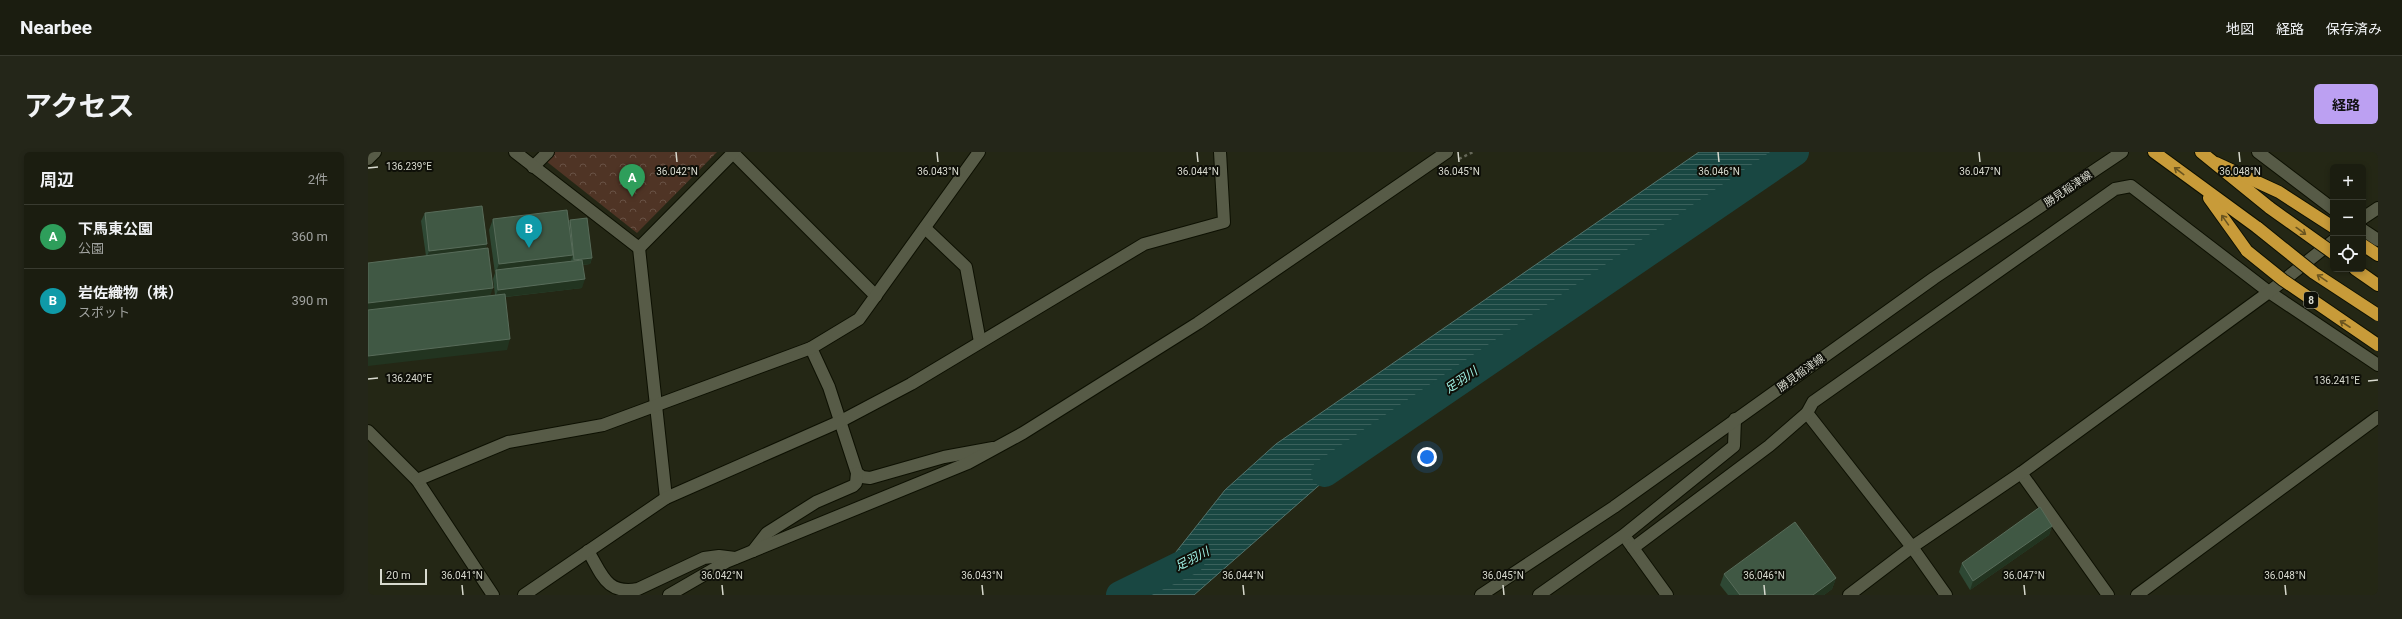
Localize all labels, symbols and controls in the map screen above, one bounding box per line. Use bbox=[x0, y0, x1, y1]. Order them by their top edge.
text: Nearbee bbox=[20, 16, 92, 39]
text: 地図 bbox=[2226, 21, 2254, 37]
text: 経路 bbox=[2276, 21, 2304, 37]
text: 保存済み bbox=[2326, 21, 2382, 37]
button: 経路 bbox=[2314, 84, 2378, 124]
text: アクセス bbox=[24, 90, 135, 123]
text: 136.239°E bbox=[386, 161, 432, 172]
pin: A bbox=[619, 164, 645, 197]
map controls bbox=[2330, 164, 2366, 272]
button: + bbox=[2330, 164, 2366, 200]
text: 36.042°N bbox=[656, 166, 698, 177]
text: 36.043°N bbox=[917, 166, 959, 177]
text: 36.044°N bbox=[1177, 166, 1219, 177]
text: 36.045°N bbox=[1438, 166, 1480, 177]
text: 36.046°N bbox=[1698, 166, 1740, 177]
text: 36.047°N bbox=[1959, 166, 2001, 177]
text: 36.048°N bbox=[2219, 166, 2261, 177]
one-way arrow bbox=[2173, 167, 2184, 175]
street label: 勝見稲津線 bbox=[2042, 168, 2094, 210]
text: 周辺 bbox=[40, 170, 74, 190]
text: 2件 bbox=[308, 172, 328, 187]
button: − bbox=[2330, 200, 2366, 236]
pin: B bbox=[516, 215, 542, 248]
one-way arrow bbox=[2221, 215, 2229, 226]
text: 下馬東公園 bbox=[78, 220, 153, 238]
one-way arrow bbox=[2296, 227, 2307, 235]
text: A bbox=[49, 229, 57, 244]
text: 360 m bbox=[291, 229, 328, 244]
button: locate bbox=[2330, 236, 2366, 272]
text: 公園 bbox=[78, 241, 104, 256]
one-way arrow bbox=[2317, 274, 2328, 282]
text: 岩佐織物（株） bbox=[78, 284, 183, 302]
road number: 8 bbox=[2304, 292, 2318, 308]
text: B bbox=[49, 293, 57, 308]
text: 390 m bbox=[291, 293, 328, 308]
text: スポット bbox=[78, 305, 130, 320]
one-way arrow bbox=[2340, 320, 2351, 328]
street label: 勝見稲津線 bbox=[1775, 352, 1827, 394]
water label: 足羽川 bbox=[1442, 363, 1481, 396]
text: 136.240°E bbox=[386, 373, 432, 384]
text: 136.241°E bbox=[2314, 375, 2360, 386]
your location bbox=[1417, 447, 1437, 467]
water label: 足羽川 bbox=[1173, 544, 1213, 573]
scale bar bbox=[380, 567, 427, 586]
text: 20 m bbox=[386, 569, 411, 582]
text: 36.041°N bbox=[441, 570, 483, 581]
text: 36.042°N bbox=[701, 570, 743, 581]
text: 36.043°N bbox=[961, 570, 1003, 581]
text: 36.044°N bbox=[1222, 570, 1264, 581]
text: 36.045°N bbox=[1482, 570, 1524, 581]
text: 36.046°N bbox=[1743, 570, 1785, 581]
text: 36.047°N bbox=[2003, 570, 2045, 581]
text: 36.048°N bbox=[2264, 570, 2306, 581]

